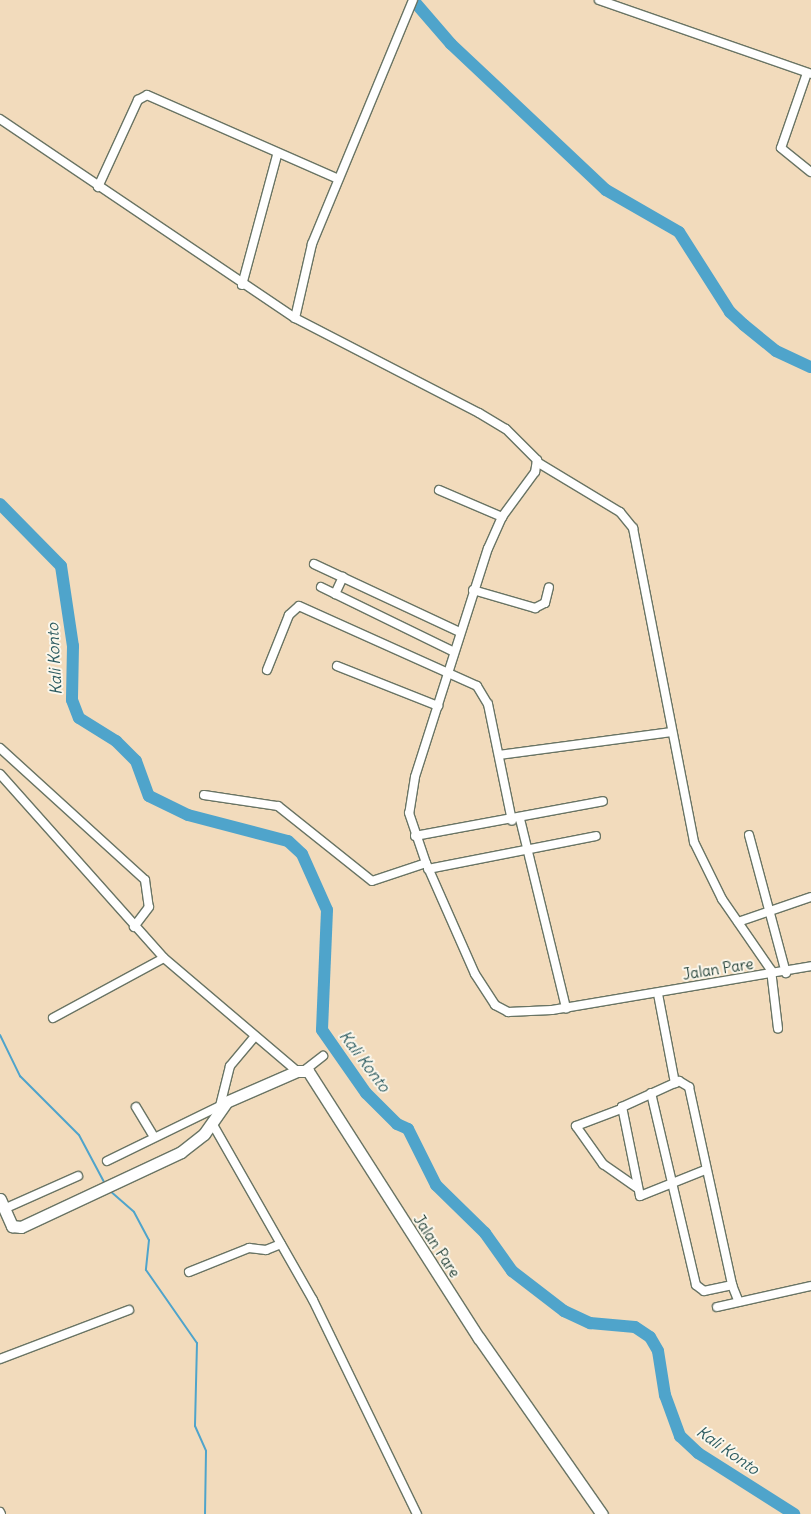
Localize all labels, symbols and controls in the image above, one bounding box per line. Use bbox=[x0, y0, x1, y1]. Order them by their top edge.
water label: Kali Konto bbox=[43, 622, 65, 696]
street label: Jalan Pare bbox=[681, 955, 755, 983]
water label: Kali Konto bbox=[336, 1026, 394, 1096]
street label: Jalan Pare bbox=[410, 1211, 464, 1281]
water label: Kali Konto bbox=[693, 1421, 763, 1479]

